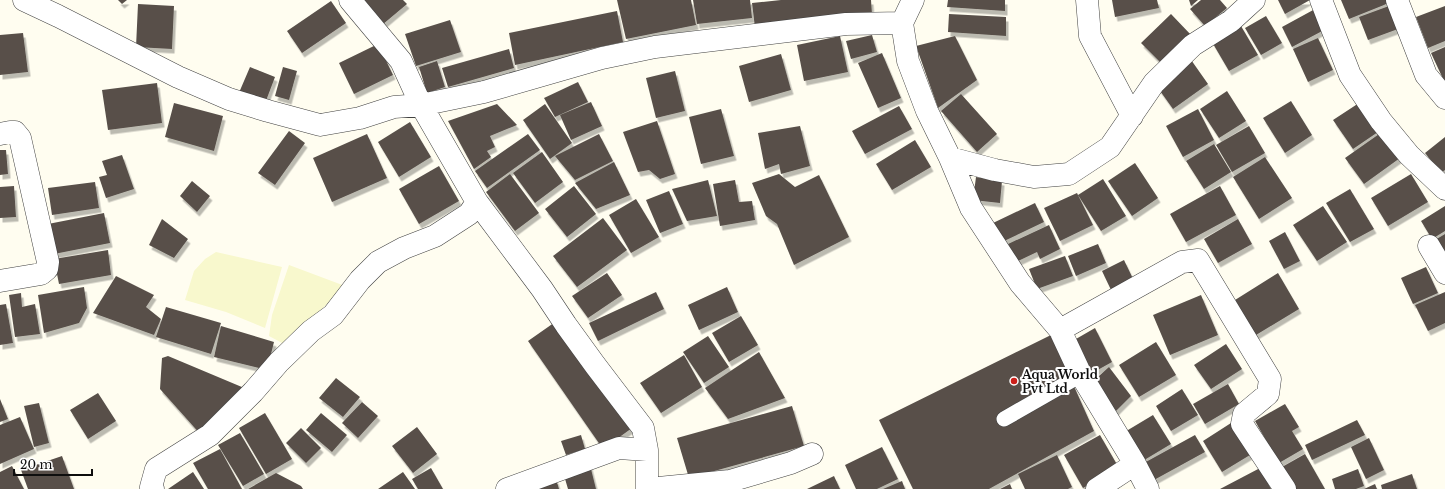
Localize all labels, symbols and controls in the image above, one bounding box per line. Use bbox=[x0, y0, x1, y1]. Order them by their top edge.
place label: Aqua World Pvt Ltd bbox=[1021, 367, 1099, 396]
marker: Aqua World Pvt Ltd bbox=[1009, 376, 1019, 386]
scale bar bbox=[14, 451, 92, 477]
text: 20 m bbox=[20, 457, 52, 472]

